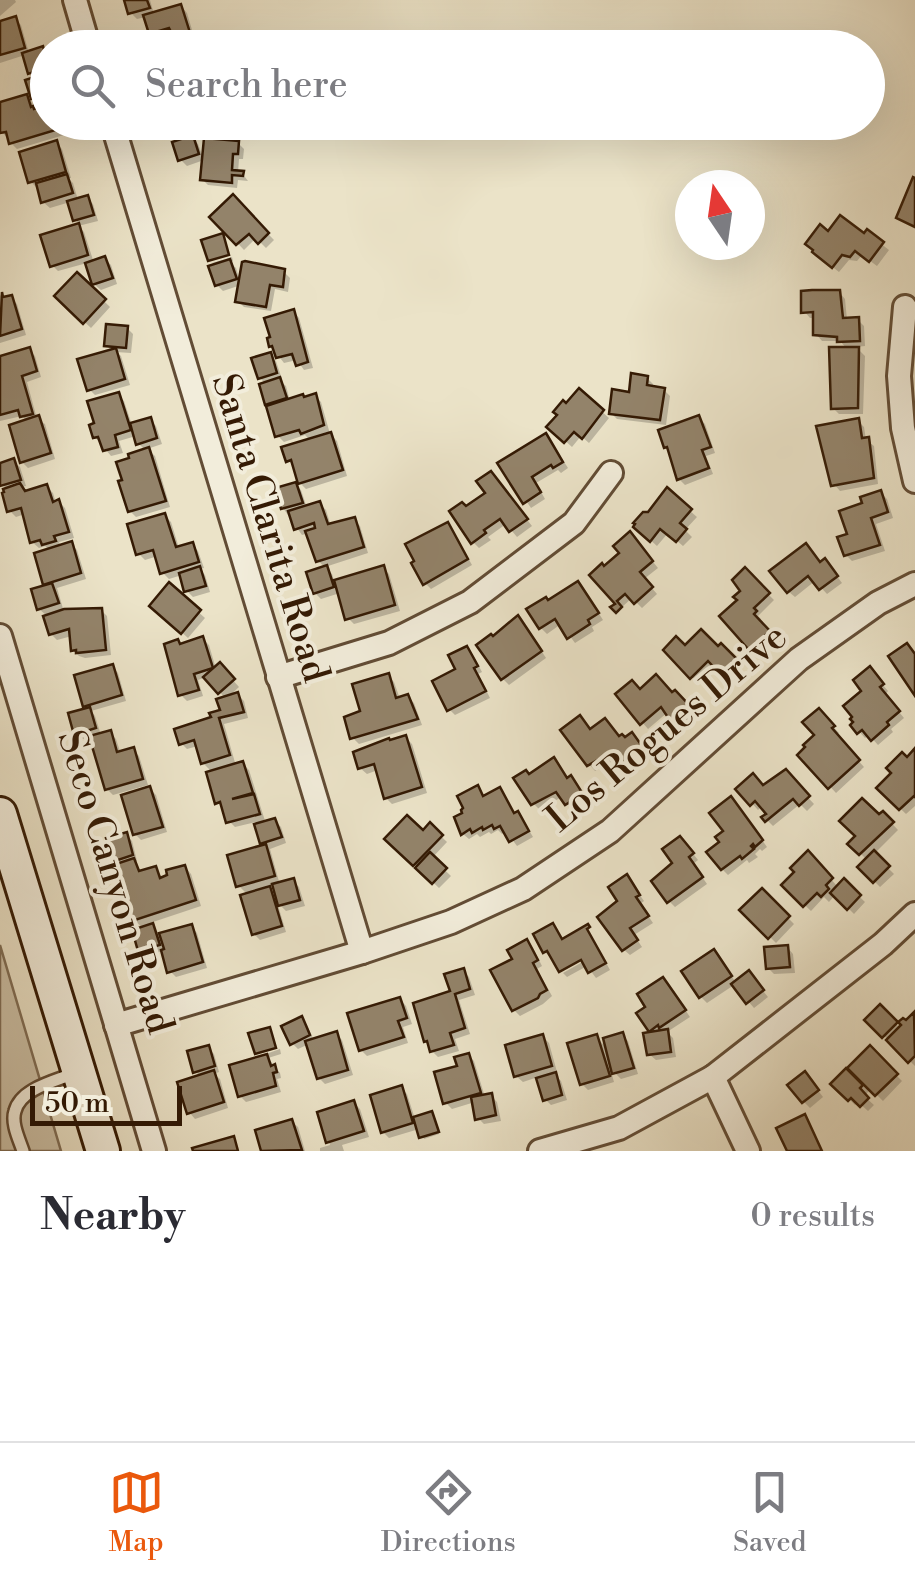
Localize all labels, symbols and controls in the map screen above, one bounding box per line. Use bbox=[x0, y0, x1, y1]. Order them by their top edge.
search box bbox=[30, 30, 885, 140]
icon: search bbox=[65, 58, 120, 113]
text: Search here bbox=[145, 62, 348, 109]
north arrow bbox=[675, 170, 765, 260]
street label: Santa Clarita Road bbox=[201, 368, 339, 688]
street label: Los Rogues Drive bbox=[537, 614, 797, 842]
street label: Seco Canyon Road bbox=[47, 725, 184, 1040]
scale bar bbox=[30, 1081, 182, 1126]
text: 50 m bbox=[45, 1086, 109, 1121]
text: Nearby bbox=[40, 1190, 185, 1243]
text: 0 results bbox=[750, 1196, 875, 1236]
tab: Map bbox=[109, 1465, 164, 1560]
tab: Directions bbox=[381, 1465, 516, 1560]
tab: Saved bbox=[733, 1465, 806, 1560]

